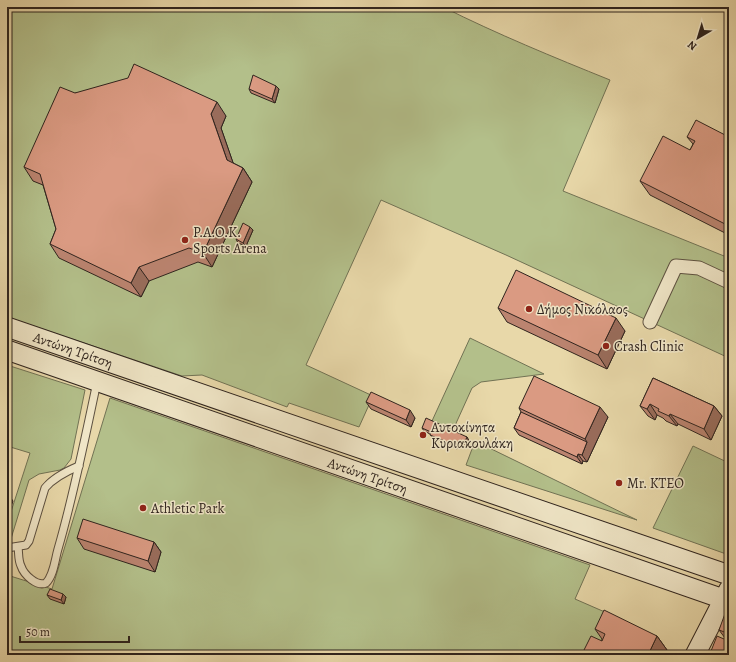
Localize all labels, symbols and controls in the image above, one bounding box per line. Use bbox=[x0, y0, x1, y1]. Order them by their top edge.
north arrow bbox=[678, 18, 718, 58]
text: N bbox=[684, 37, 700, 54]
place label: P.A.O.K. Sports Arena bbox=[193, 223, 267, 258]
marker: P.A.O.K. Sports Arena bbox=[180, 235, 190, 245]
place label: Δήμος Νικόλαος bbox=[537, 300, 628, 319]
marker: Δήμος Νικόλαος bbox=[524, 304, 534, 314]
street label: Αντώνη Τρίτση bbox=[30, 327, 115, 373]
place label: Crash Clinic bbox=[614, 337, 684, 356]
marker: Crash Clinic bbox=[601, 341, 611, 351]
place label: Αυτοκίνητα Κυριακουλάκη bbox=[430, 418, 513, 453]
marker: Αυτοκίνητα Κυριακουλάκη bbox=[418, 430, 428, 440]
street label: Αντώνη Τρίτση bbox=[324, 453, 410, 499]
place label: Mr. KTEO bbox=[627, 474, 684, 493]
marker: Mr. KTEO bbox=[614, 478, 624, 488]
place label: Athletic Park bbox=[150, 499, 225, 518]
marker: Athletic Park bbox=[138, 503, 148, 513]
scale bar bbox=[20, 618, 129, 644]
text: 50 m bbox=[26, 624, 50, 640]

